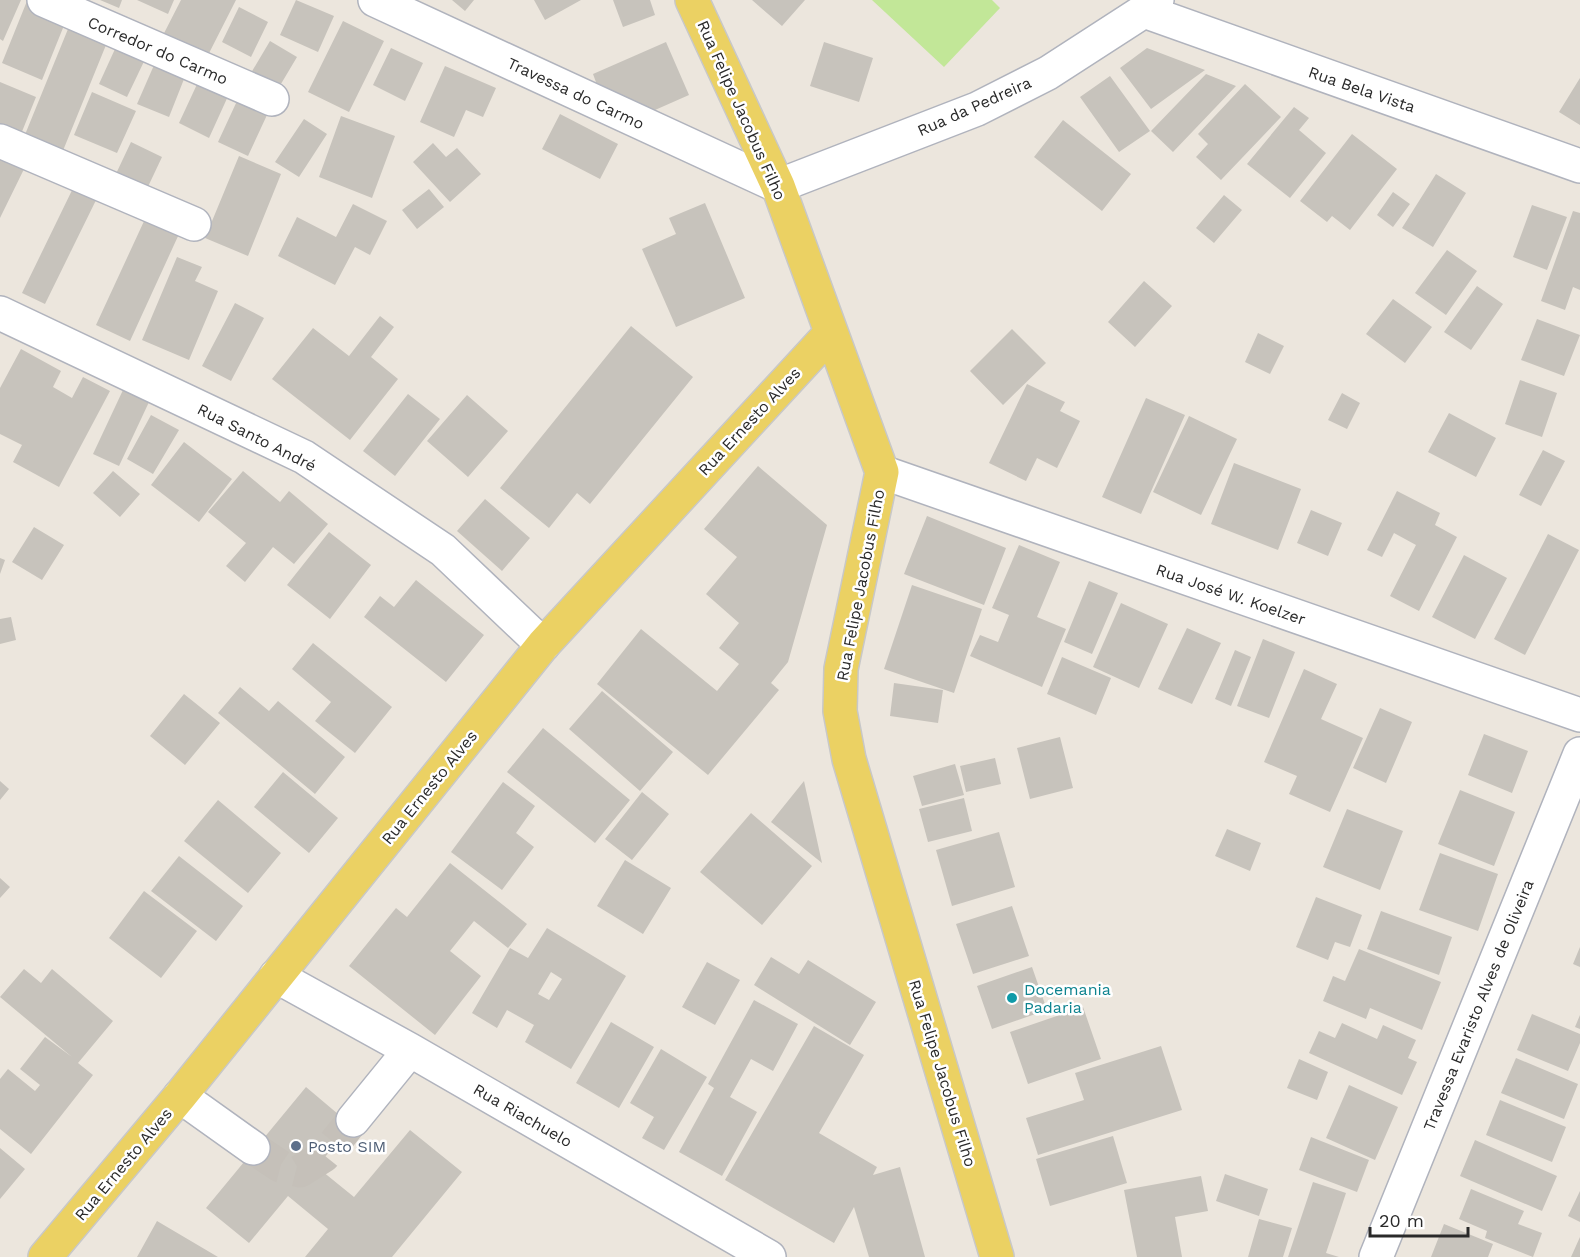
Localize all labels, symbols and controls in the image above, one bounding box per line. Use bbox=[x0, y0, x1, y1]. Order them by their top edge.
street label: Corredor do Carmo bbox=[85, 12, 231, 89]
street label: Rua Felipe Jacobus Filho bbox=[693, 17, 790, 203]
street label: Travessa do Carmo bbox=[504, 53, 647, 133]
street label: Rua Bela Vista bbox=[1306, 62, 1418, 117]
street label: Rua da Pedreira bbox=[914, 73, 1034, 140]
street label: Rua Ernesto Alves bbox=[694, 363, 804, 479]
street label: Rua Santo André bbox=[194, 399, 319, 476]
street label: Rua Felipe Jacobus Filho bbox=[833, 488, 888, 682]
street label: Rua José W. Koelzer bbox=[1154, 560, 1309, 629]
street label: Rua Ernesto Alves bbox=[378, 727, 481, 848]
street label: Travessa Evaristo Alves de Oliveira bbox=[1419, 877, 1538, 1133]
street label: Rua Felipe Jacobus Filho bbox=[905, 977, 980, 1169]
place label: Docemania Padaria bbox=[1024, 980, 1111, 1017]
marker: Docemania Padaria bbox=[1005, 991, 1019, 1005]
street label: Rua Riachuelo bbox=[470, 1079, 575, 1151]
street label: Rua Ernesto Alves bbox=[71, 1104, 176, 1224]
place label: Posto SIM bbox=[308, 1137, 386, 1156]
marker: Posto SIM bbox=[289, 1139, 303, 1153]
scale bar bbox=[1370, 1200, 1468, 1238]
text: 20 m bbox=[1379, 1210, 1424, 1231]

